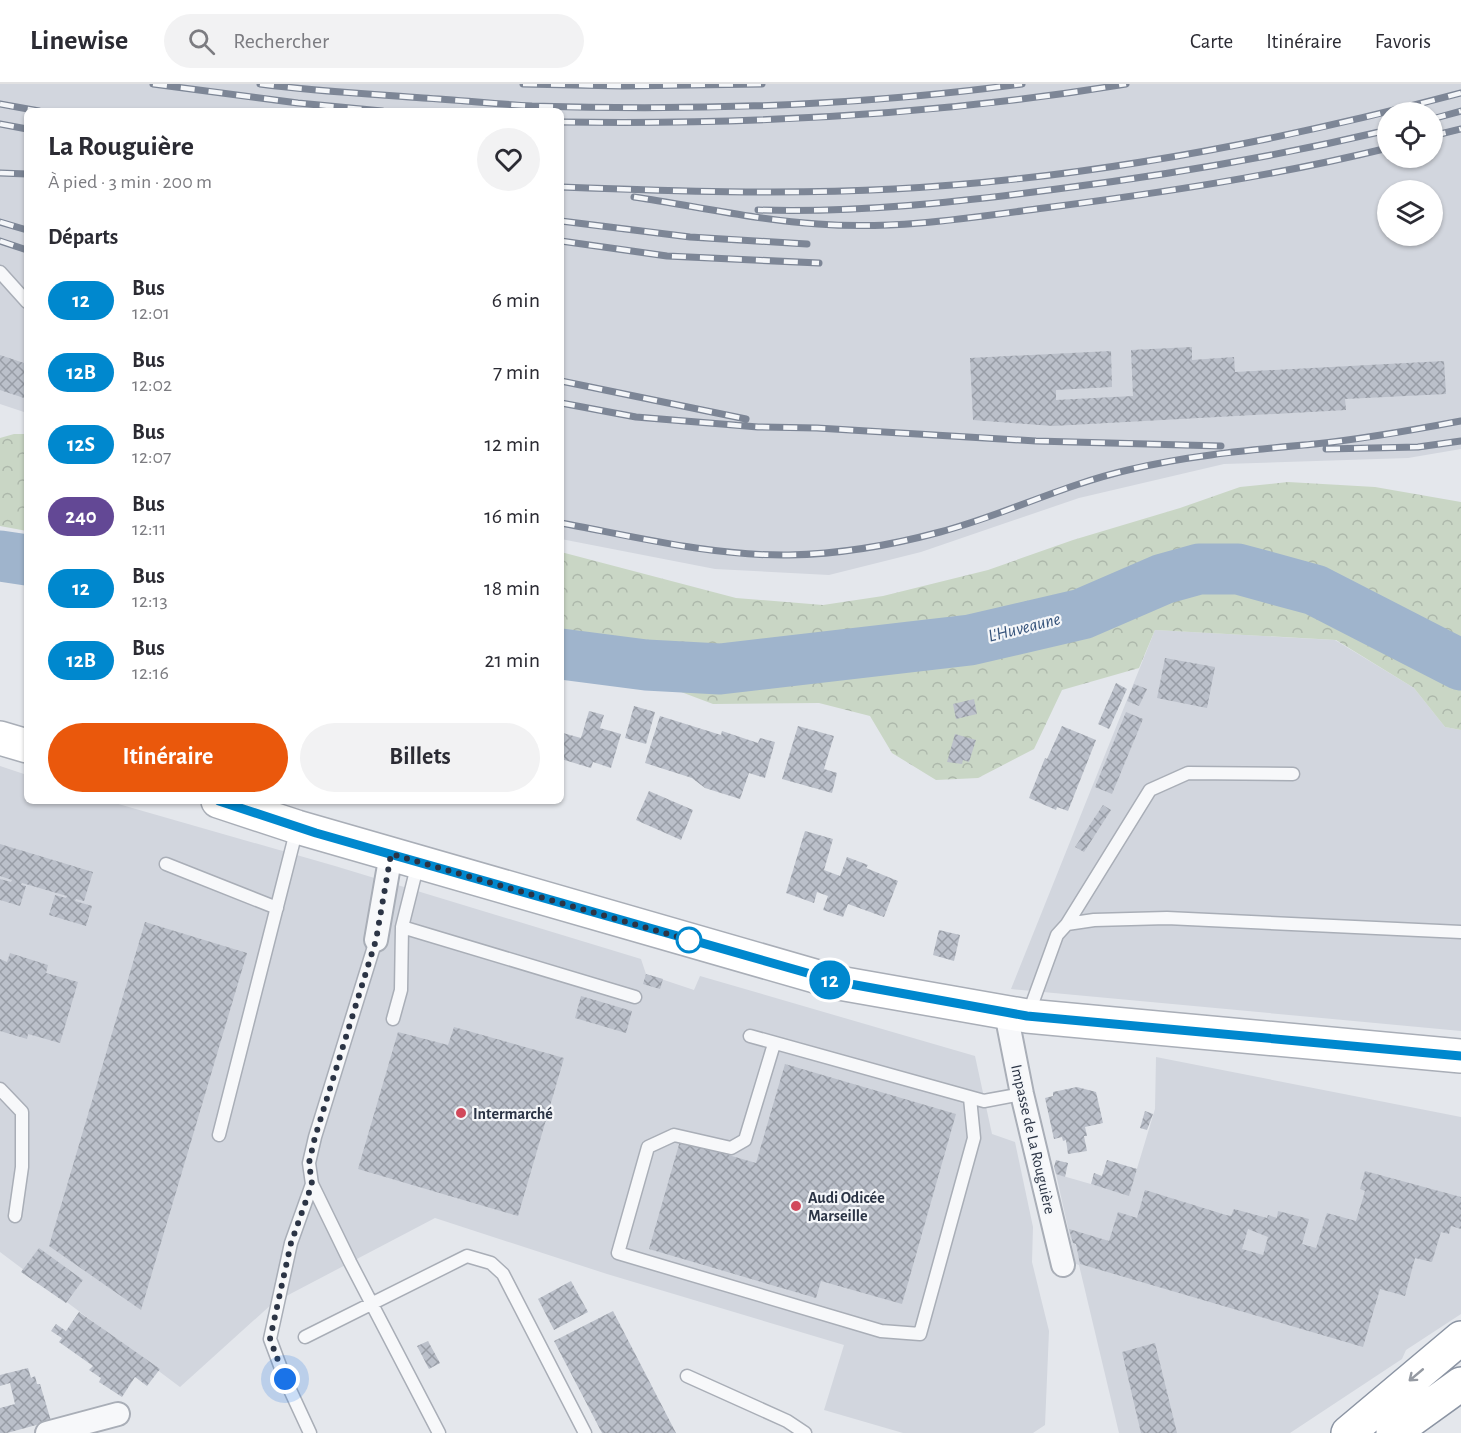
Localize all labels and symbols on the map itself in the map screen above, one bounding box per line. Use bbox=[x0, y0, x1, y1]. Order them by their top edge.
water label: L'Huveaune bbox=[986, 610, 1062, 646]
unlabelled marker bbox=[676, 927, 702, 953]
line badge: 12 bbox=[803, 960, 857, 1000]
street label: Impasse de La Rouguière bbox=[1008, 1063, 1058, 1216]
marker: Intermarché bbox=[454, 1106, 468, 1120]
place label: Intermarché bbox=[473, 1106, 553, 1122]
place label: Audi Odicée Marseille bbox=[808, 1190, 885, 1224]
marker: Audi Odicée Marseille bbox=[789, 1199, 803, 1213]
your location bbox=[270, 1364, 300, 1394]
one-way arrow bbox=[1408, 1369, 1424, 1382]

